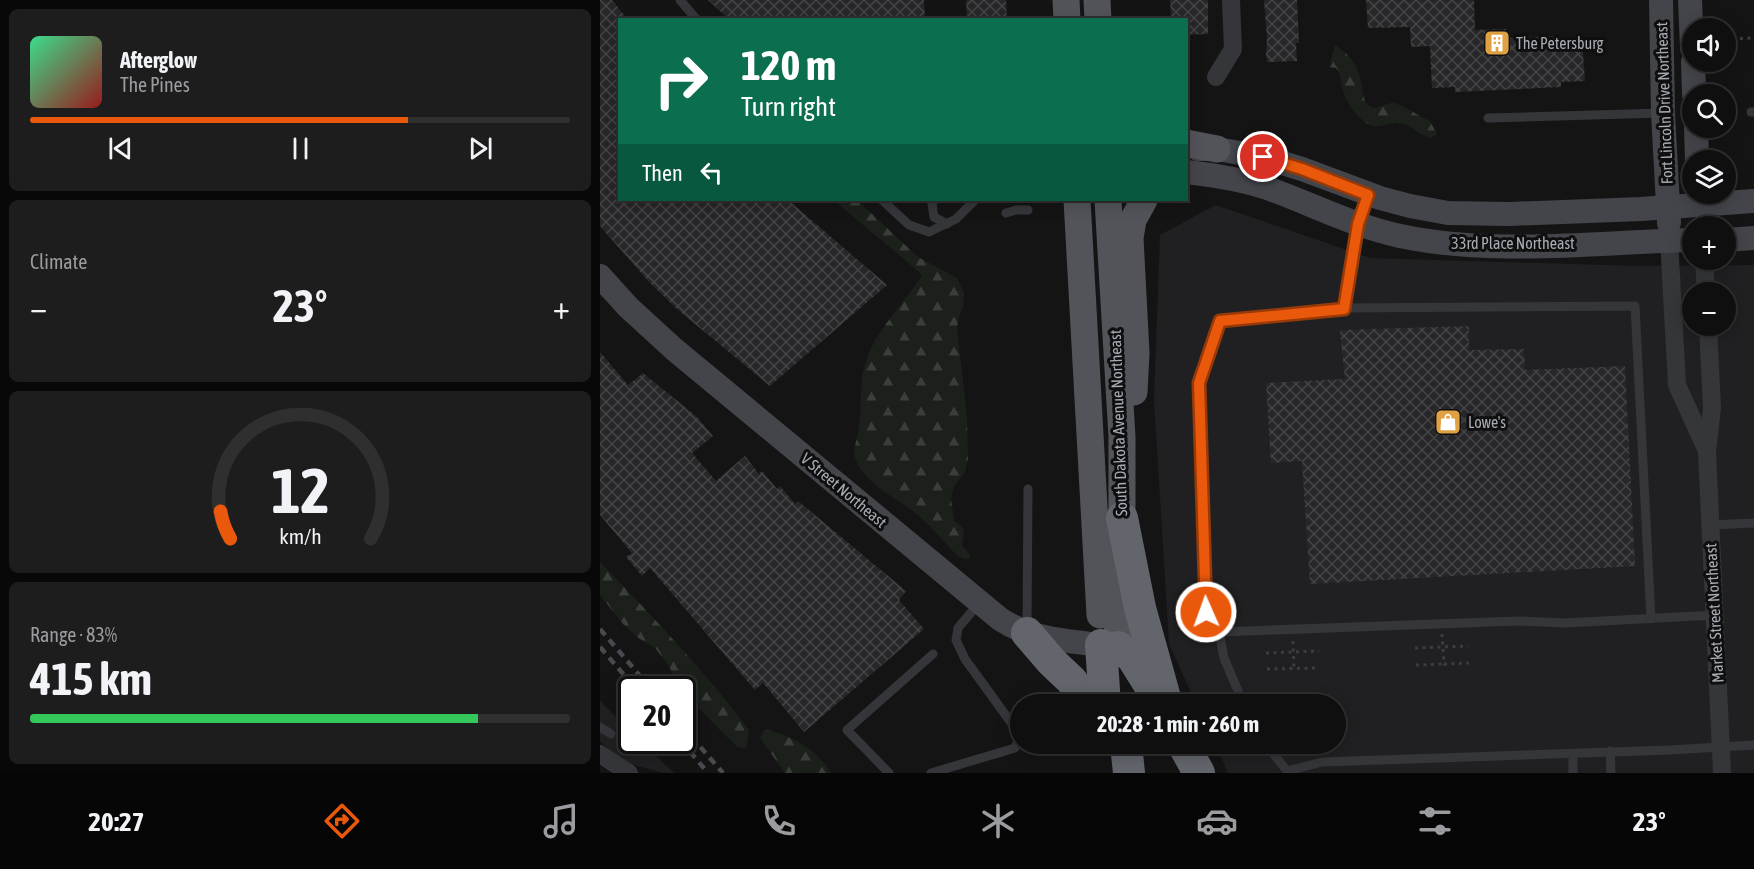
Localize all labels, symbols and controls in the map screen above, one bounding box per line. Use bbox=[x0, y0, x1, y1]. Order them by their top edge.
map controls bbox=[1682, 18, 1736, 336]
button: sound bbox=[1682, 18, 1736, 72]
street label: Fort Lincoln Drive Northeast bbox=[1652, 21, 1676, 184]
building icon: The Petersburg bbox=[1482, 28, 1512, 58]
place label: The Petersburg bbox=[1516, 34, 1603, 53]
text: 120 m bbox=[741, 41, 836, 89]
icon: right bbox=[642, 42, 720, 120]
text: Afterglow bbox=[120, 47, 197, 73]
text: The Pines bbox=[120, 73, 190, 96]
button: search bbox=[1682, 84, 1736, 138]
text: Turn right bbox=[741, 91, 836, 122]
pin bbox=[1237, 131, 1288, 182]
icon: previous bbox=[104, 132, 137, 165]
icon: pause bbox=[284, 132, 317, 165]
icon: next bbox=[464, 132, 497, 165]
icon: arrive bbox=[1246, 140, 1279, 173]
button: layers bbox=[1682, 150, 1736, 204]
icon: left bbox=[695, 156, 728, 189]
text: Then bbox=[642, 160, 683, 186]
button: + bbox=[1682, 216, 1736, 270]
street label: 33rd Place Northeast bbox=[1451, 234, 1575, 252]
text: Climate bbox=[30, 250, 87, 273]
text: 23° bbox=[273, 280, 327, 332]
button: − bbox=[1682, 282, 1736, 336]
text: − bbox=[30, 288, 47, 326]
text: + bbox=[553, 288, 570, 326]
street label: South Dakota Avenue Northeast bbox=[1106, 329, 1130, 517]
shop icon: Lowe's bbox=[1433, 407, 1463, 437]
place label: Lowe's bbox=[1468, 413, 1506, 431]
street label: V Street Northeast bbox=[798, 449, 891, 531]
text: 12 bbox=[271, 455, 329, 526]
text: km/h bbox=[279, 524, 321, 549]
street label: Market Street Northeast bbox=[1701, 542, 1727, 683]
position arrow bbox=[1174, 580, 1238, 644]
text: Range · 83% bbox=[30, 623, 117, 646]
text: 415 km bbox=[30, 653, 152, 705]
speed limit sign: 20 bbox=[618, 676, 696, 754]
text: 20:28 · 1 min · 260 m bbox=[1097, 711, 1259, 737]
icon: directions bbox=[321, 800, 363, 842]
icon: music bbox=[540, 800, 582, 842]
icon: phone bbox=[758, 800, 800, 842]
icon: climate bbox=[977, 800, 1019, 842]
icon: car bbox=[1196, 800, 1238, 842]
icon: filters bbox=[1414, 800, 1456, 842]
text: 20:27 bbox=[88, 806, 144, 837]
text: 23° bbox=[1633, 806, 1666, 837]

